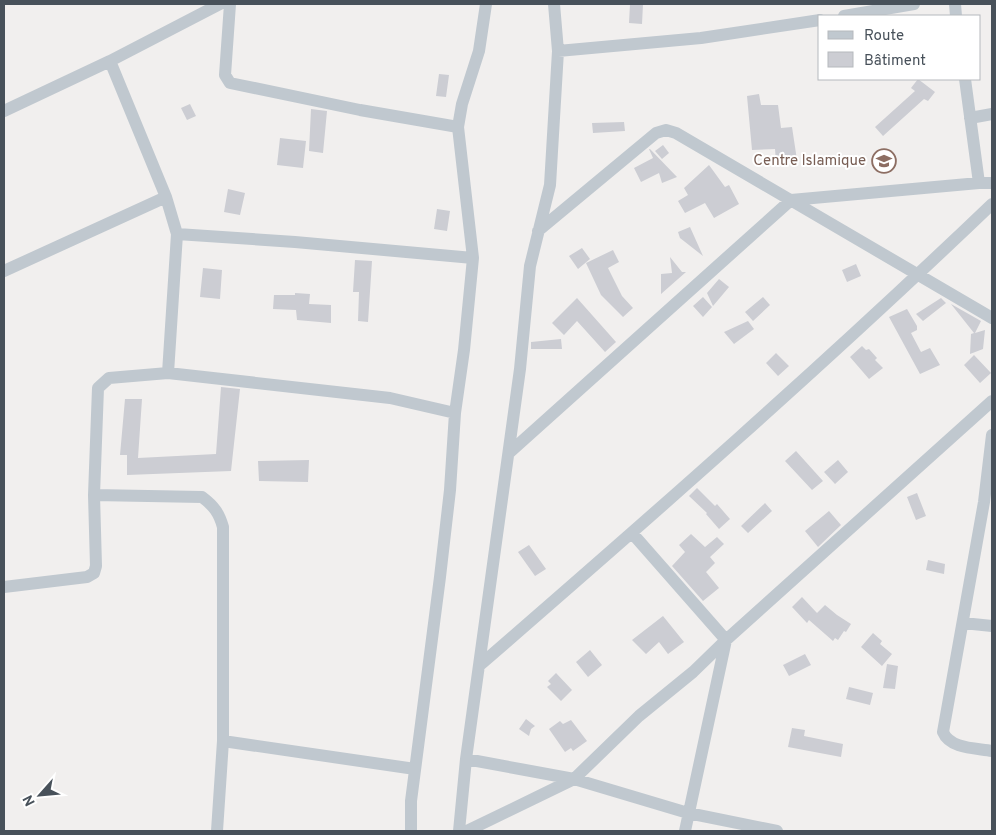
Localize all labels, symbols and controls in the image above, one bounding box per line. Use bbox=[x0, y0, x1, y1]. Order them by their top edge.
legend bbox=[818, 15, 981, 80]
text: Route bbox=[864, 27, 904, 46]
text: Bâtiment bbox=[864, 52, 926, 71]
school or university icon: Centre Islamique bbox=[871, 148, 897, 174]
place label: Centre Islamique bbox=[753, 152, 866, 171]
north arrow bbox=[15, 770, 65, 820]
text: N bbox=[20, 792, 40, 809]

